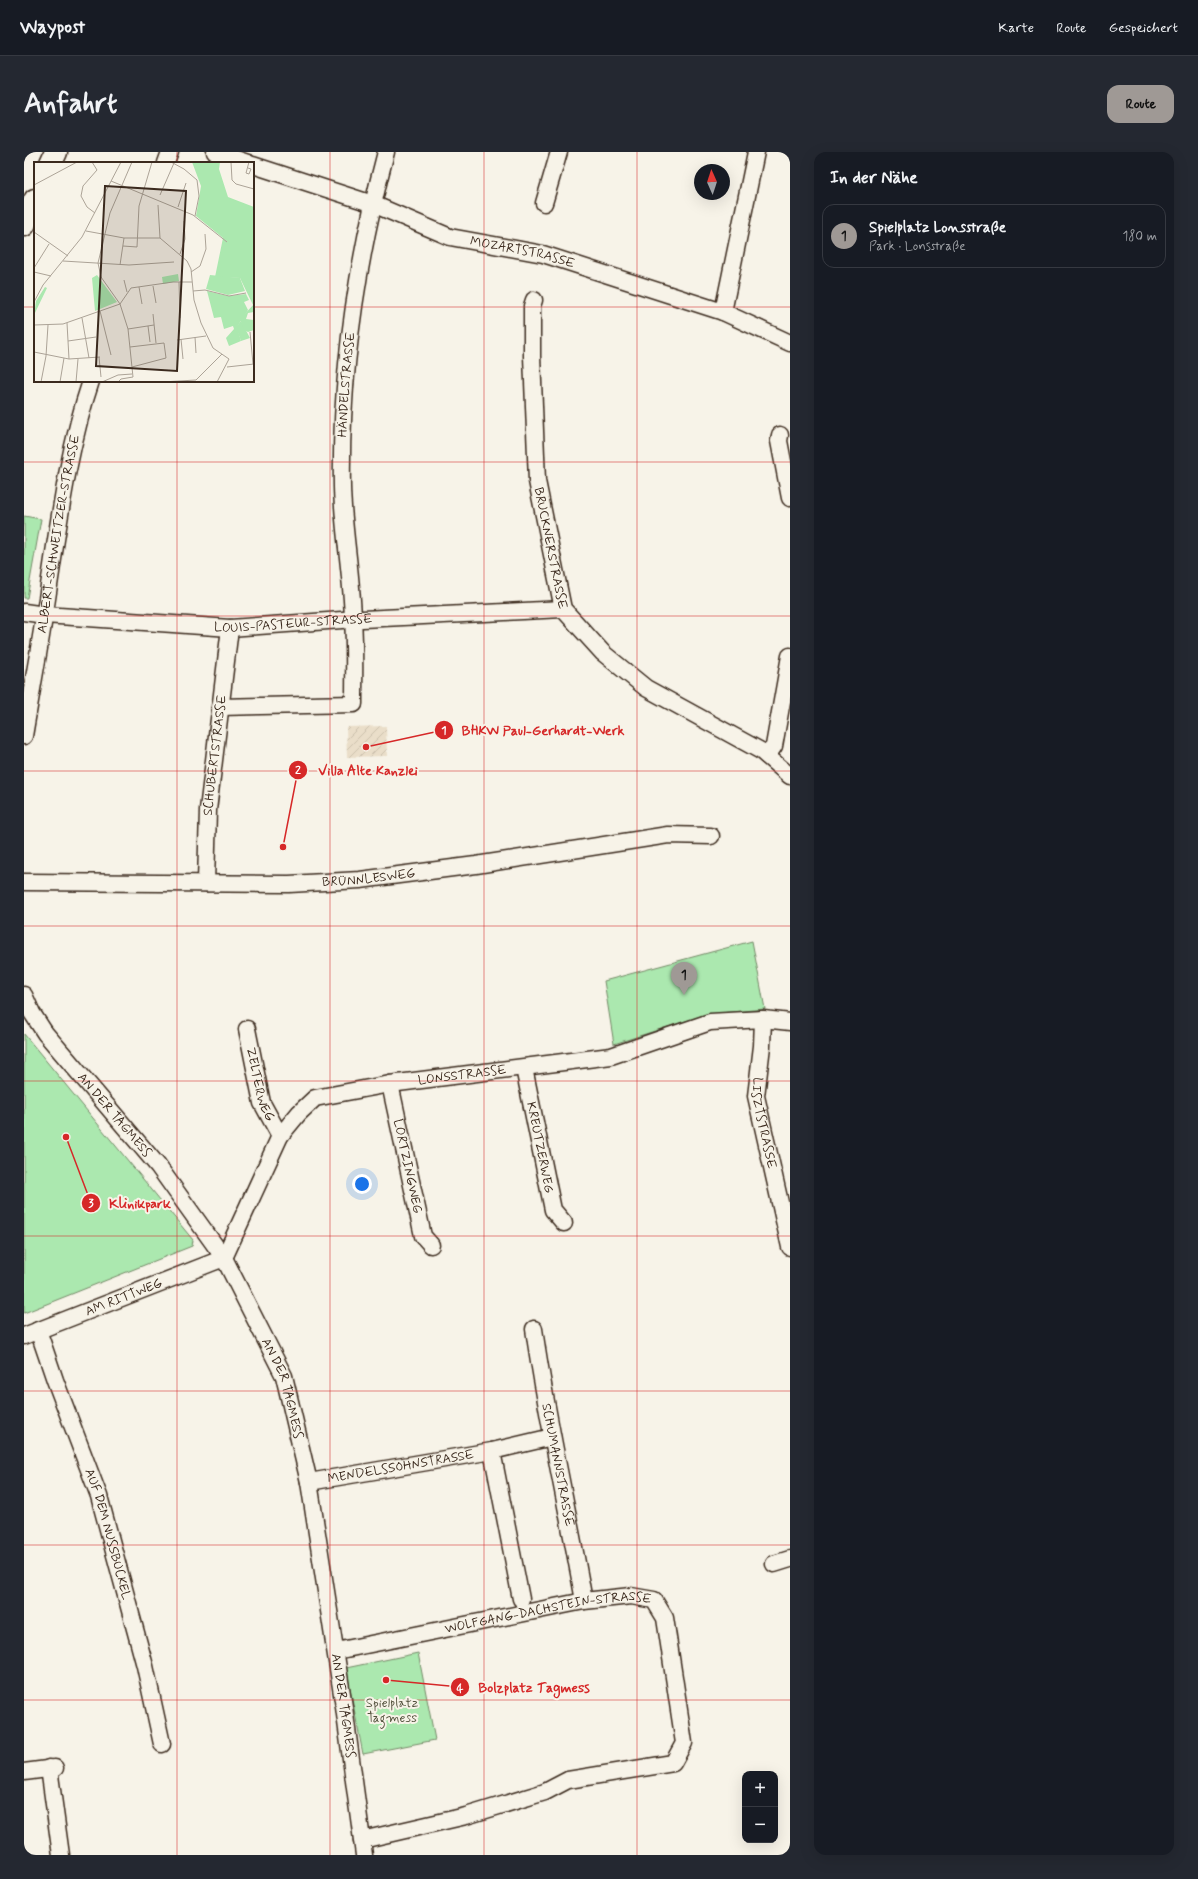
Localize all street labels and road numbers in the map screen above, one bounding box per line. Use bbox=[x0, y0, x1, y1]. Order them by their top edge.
street label: MOZARTSTRASSE bbox=[469, 232, 577, 272]
street label: HÄNDELSTRASSE bbox=[334, 331, 359, 438]
street label: ALBERT-SCHWEITZER-STRASSE bbox=[33, 433, 84, 634]
street label: BRUCKNERSTRASSE bbox=[530, 486, 571, 611]
street label: LOUIS-PASTEUR-STRASSE bbox=[214, 610, 373, 636]
street label: SCHUBERTSTRASSE bbox=[199, 694, 230, 816]
street label: BRÜNNLESWEG bbox=[322, 864, 416, 891]
street label: ZELTERWEG bbox=[242, 1046, 279, 1124]
street label: LONSSTRASSE bbox=[417, 1061, 507, 1089]
street label: AN DER TAGMESS bbox=[74, 1069, 155, 1161]
street label: LISZTSTRASSE bbox=[747, 1076, 781, 1170]
street label: KREUTZERWEG bbox=[523, 1100, 558, 1195]
street label: LORTZINGWEG bbox=[389, 1117, 426, 1215]
street label: AM RITTWEG bbox=[83, 1274, 165, 1320]
street label: AN DER TAGMESS bbox=[258, 1335, 307, 1441]
street label: SCHUMANNSTRASSE bbox=[538, 1402, 578, 1528]
street label: MENDELSSOHNSTRASSE bbox=[326, 1446, 475, 1487]
street label: AUF DEM NUSSBUCKEL bbox=[81, 1466, 135, 1601]
street label: WOLFGANG-DACHSTEIN-STRASSE bbox=[443, 1587, 653, 1637]
street label: AN DER TAGMESS bbox=[327, 1652, 359, 1760]

